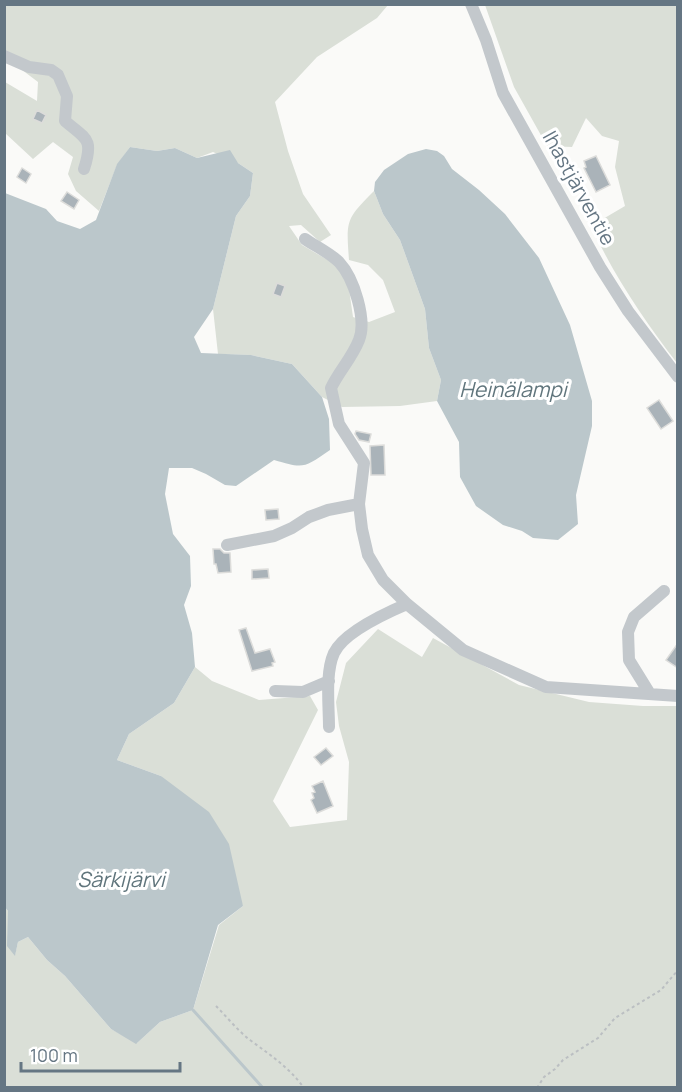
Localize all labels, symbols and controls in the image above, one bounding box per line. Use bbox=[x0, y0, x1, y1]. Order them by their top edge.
street label: Ihastjärventie bbox=[537, 126, 622, 250]
water label: Heinälampi bbox=[459, 375, 570, 403]
water label: Särkijärvi bbox=[77, 865, 168, 893]
scale bar bbox=[21, 1035, 180, 1073]
text: 100 m bbox=[30, 1043, 78, 1067]

